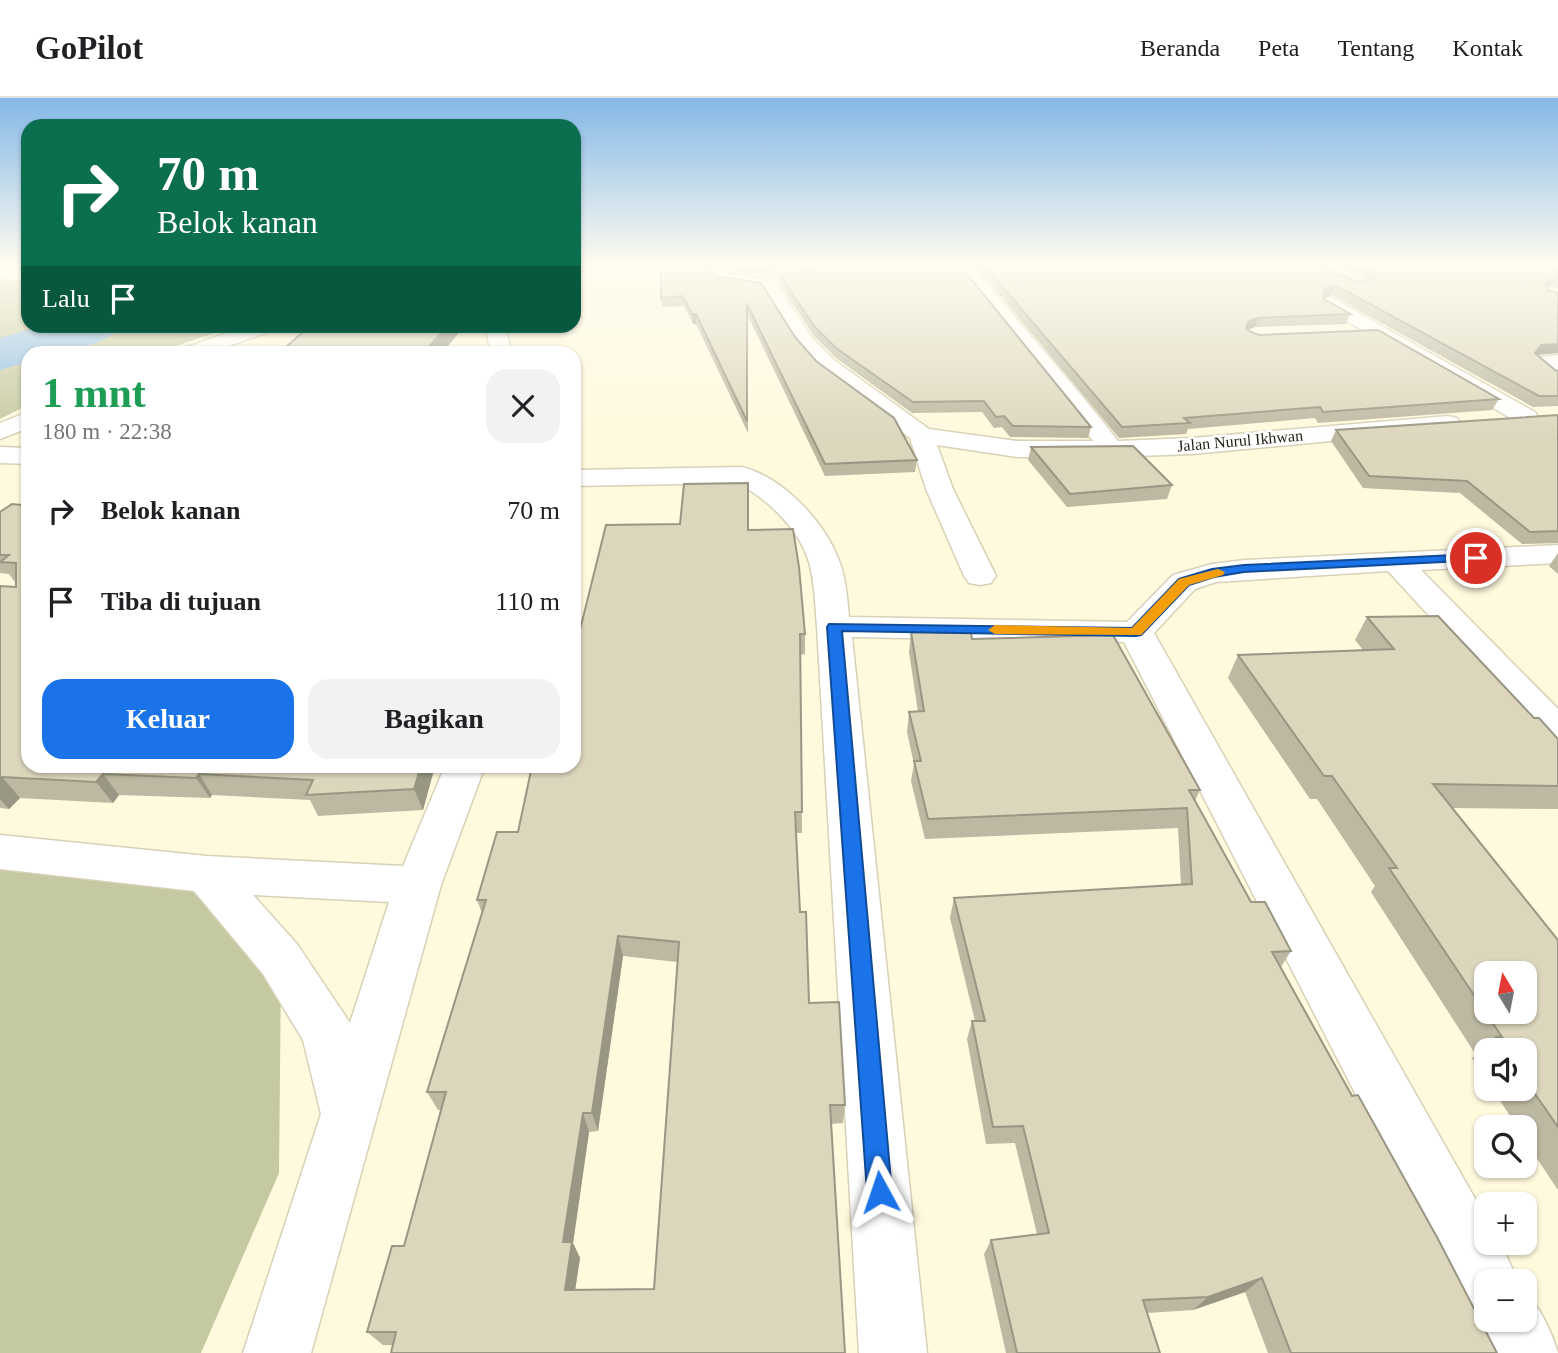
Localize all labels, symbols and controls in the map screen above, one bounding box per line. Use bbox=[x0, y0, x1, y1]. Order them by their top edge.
text: GoPilot bbox=[35, 30, 143, 66]
text: Beranda bbox=[1140, 35, 1220, 61]
text: Peta bbox=[1258, 35, 1299, 61]
text: Tentang bbox=[1337, 35, 1414, 61]
text: Kontak bbox=[1452, 35, 1523, 61]
text: 70 m bbox=[157, 146, 259, 201]
icon: right bbox=[42, 147, 133, 238]
text: Belok kanan bbox=[157, 204, 318, 240]
icon: arrive bbox=[104, 280, 142, 318]
text: Lalu bbox=[42, 284, 90, 313]
button: close bbox=[486, 369, 560, 443]
text: 1 mnt bbox=[42, 370, 146, 416]
text: 180 m · 22:38 bbox=[42, 419, 172, 444]
street label: Jalan Nurul Ikhwan bbox=[1176, 427, 1304, 454]
icon: right bbox=[42, 492, 80, 530]
text: Belok kanan bbox=[101, 496, 240, 525]
text: 70 m bbox=[507, 496, 560, 525]
pin bbox=[1446, 528, 1506, 588]
icon: arrive bbox=[1457, 539, 1495, 577]
icon: arrive bbox=[42, 583, 80, 621]
text: Tiba di tujuan bbox=[101, 587, 261, 616]
text: 110 m bbox=[495, 587, 560, 616]
button: Keluar bbox=[42, 679, 294, 759]
button: Bagikan bbox=[308, 679, 560, 759]
north arrow bbox=[1474, 961, 1536, 1024]
map controls bbox=[1474, 961, 1537, 1332]
button: sound bbox=[1474, 1038, 1537, 1101]
button: search bbox=[1474, 1115, 1537, 1178]
position arrow bbox=[843, 1155, 917, 1229]
button: + bbox=[1474, 1192, 1537, 1255]
button: − bbox=[1474, 1269, 1537, 1332]

